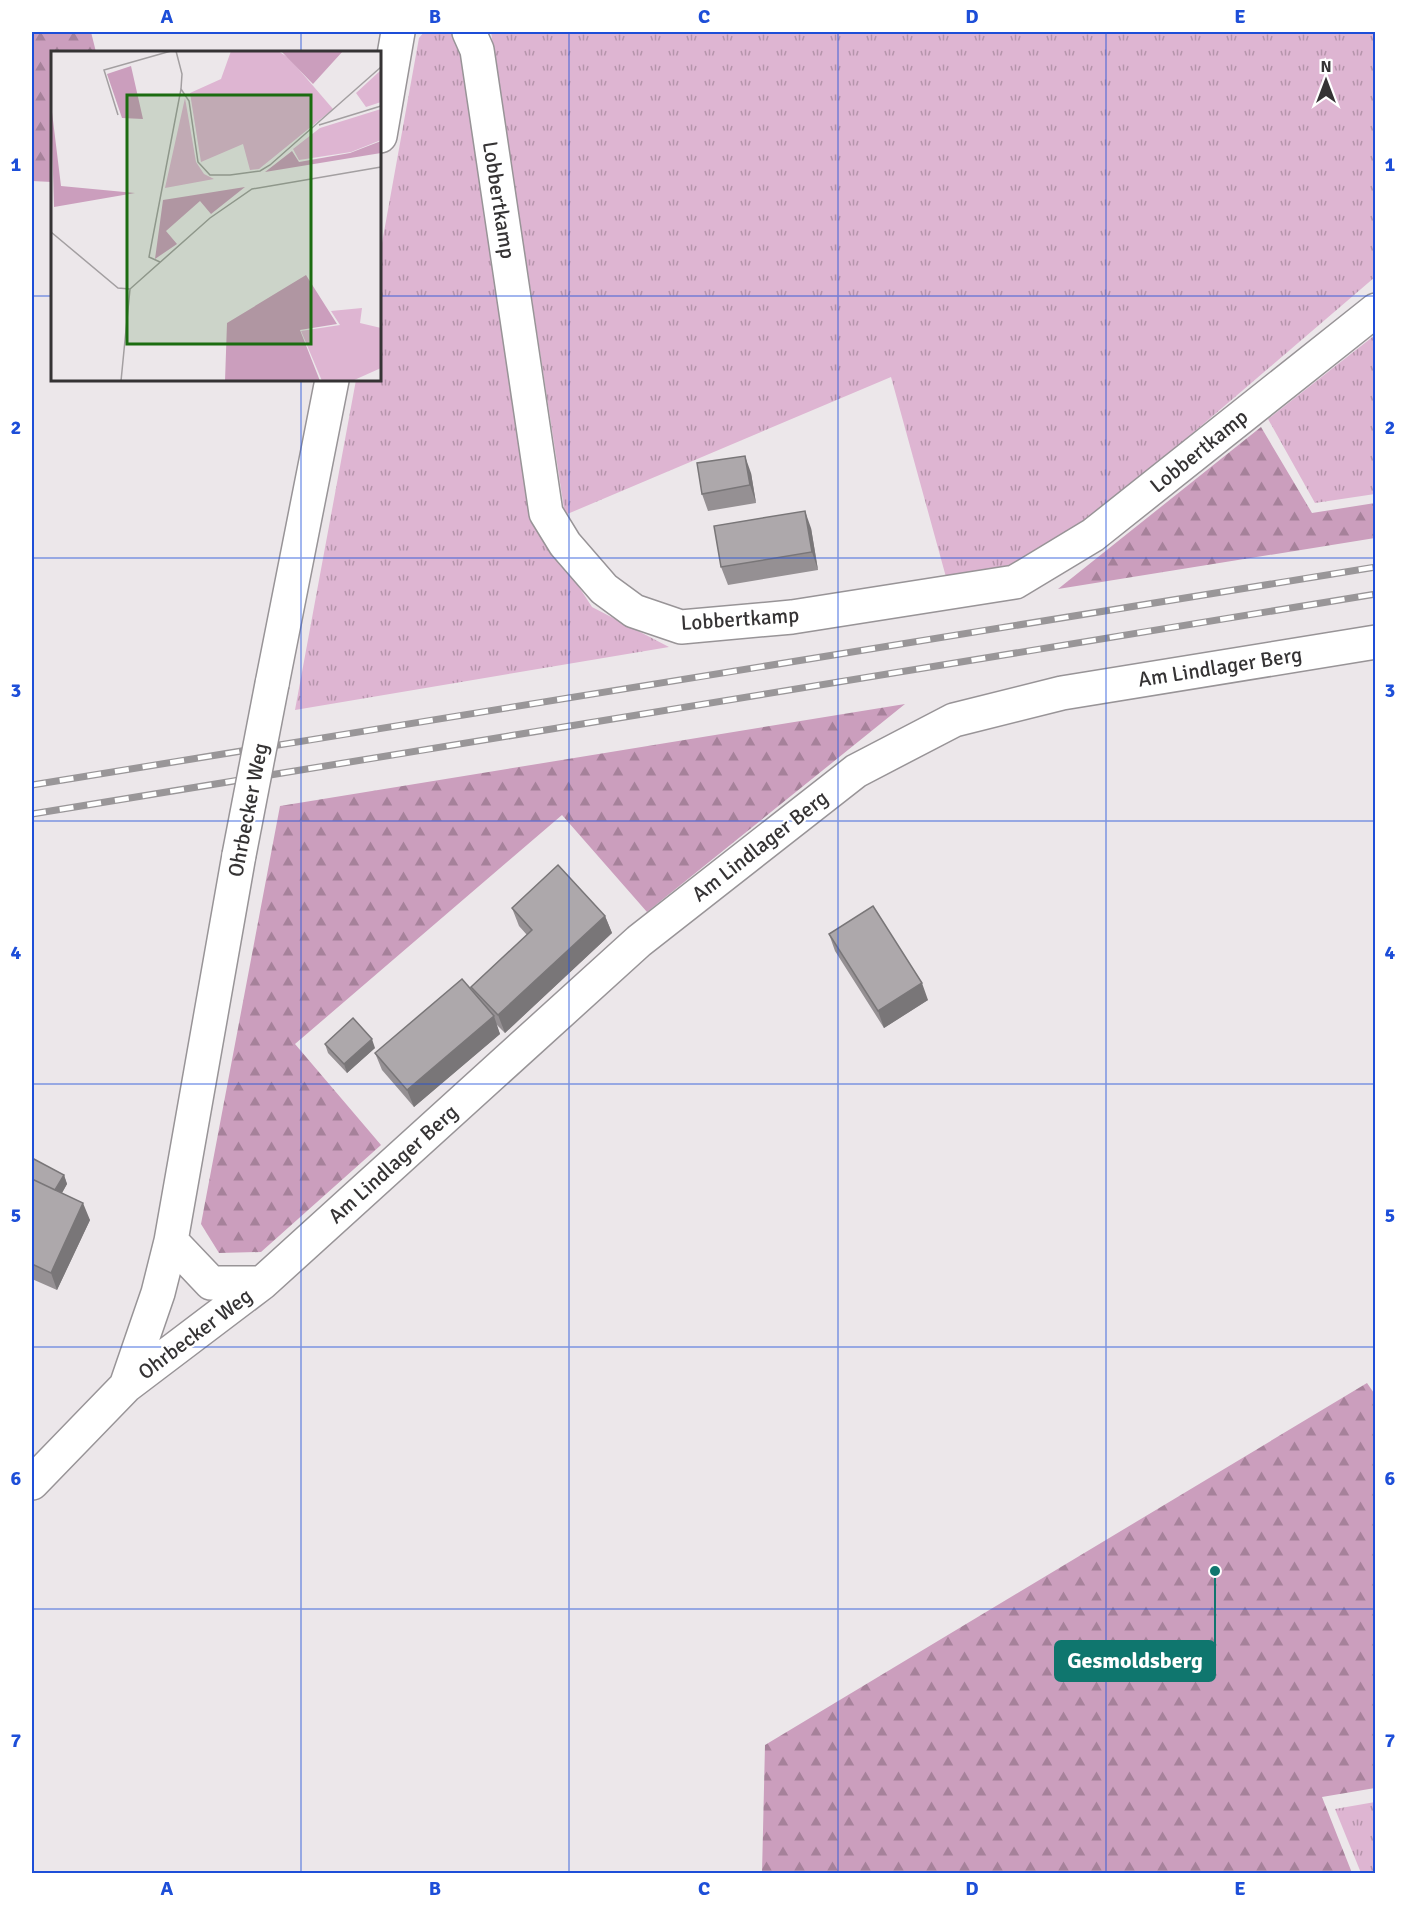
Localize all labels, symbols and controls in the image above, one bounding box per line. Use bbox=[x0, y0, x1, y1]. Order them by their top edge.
text: A bbox=[161, 4, 174, 29]
text: B bbox=[429, 4, 441, 29]
text: C bbox=[698, 4, 710, 29]
text: D bbox=[965, 4, 979, 29]
text: E bbox=[1234, 4, 1246, 29]
inset map bbox=[51, 51, 381, 381]
north arrow bbox=[1296, 51, 1356, 111]
text: N bbox=[1320, 57, 1332, 77]
street label: Lobbertkamp bbox=[477, 139, 521, 261]
text: 1 bbox=[11, 152, 22, 177]
text: 1 bbox=[1385, 152, 1396, 177]
street label: Lobbertkamp bbox=[1145, 404, 1253, 498]
text: 2 bbox=[11, 415, 21, 440]
text: 2 bbox=[1385, 415, 1395, 440]
street label: Lobbertkamp bbox=[680, 602, 800, 636]
street label: Am Lindlager Berg bbox=[1136, 641, 1304, 693]
text: 3 bbox=[11, 678, 21, 703]
text: 3 bbox=[1385, 678, 1395, 703]
street label: Ohrbecker Weg bbox=[222, 741, 274, 879]
street label: Am Lindlager Berg bbox=[687, 785, 833, 907]
text: 4 bbox=[11, 940, 22, 965]
text: 4 bbox=[1385, 940, 1396, 965]
street label: Am Lindlager Berg bbox=[323, 1099, 463, 1229]
text: 5 bbox=[11, 1203, 21, 1228]
text: 5 bbox=[1385, 1203, 1395, 1228]
street label: Ohrbecker Weg bbox=[133, 1283, 257, 1385]
text: 6 bbox=[11, 1466, 22, 1491]
text: 6 bbox=[1385, 1466, 1396, 1491]
callout: Gesmoldsberg bbox=[1055, 1641, 1215, 1681]
text: Gesmoldsberg bbox=[1067, 1647, 1203, 1674]
text: 7 bbox=[11, 1728, 22, 1753]
text: 7 bbox=[1385, 1728, 1396, 1753]
text: A bbox=[161, 1876, 174, 1901]
text: B bbox=[429, 1876, 441, 1901]
text: C bbox=[698, 1876, 710, 1901]
text: D bbox=[965, 1876, 979, 1901]
text: E bbox=[1234, 1876, 1246, 1901]

